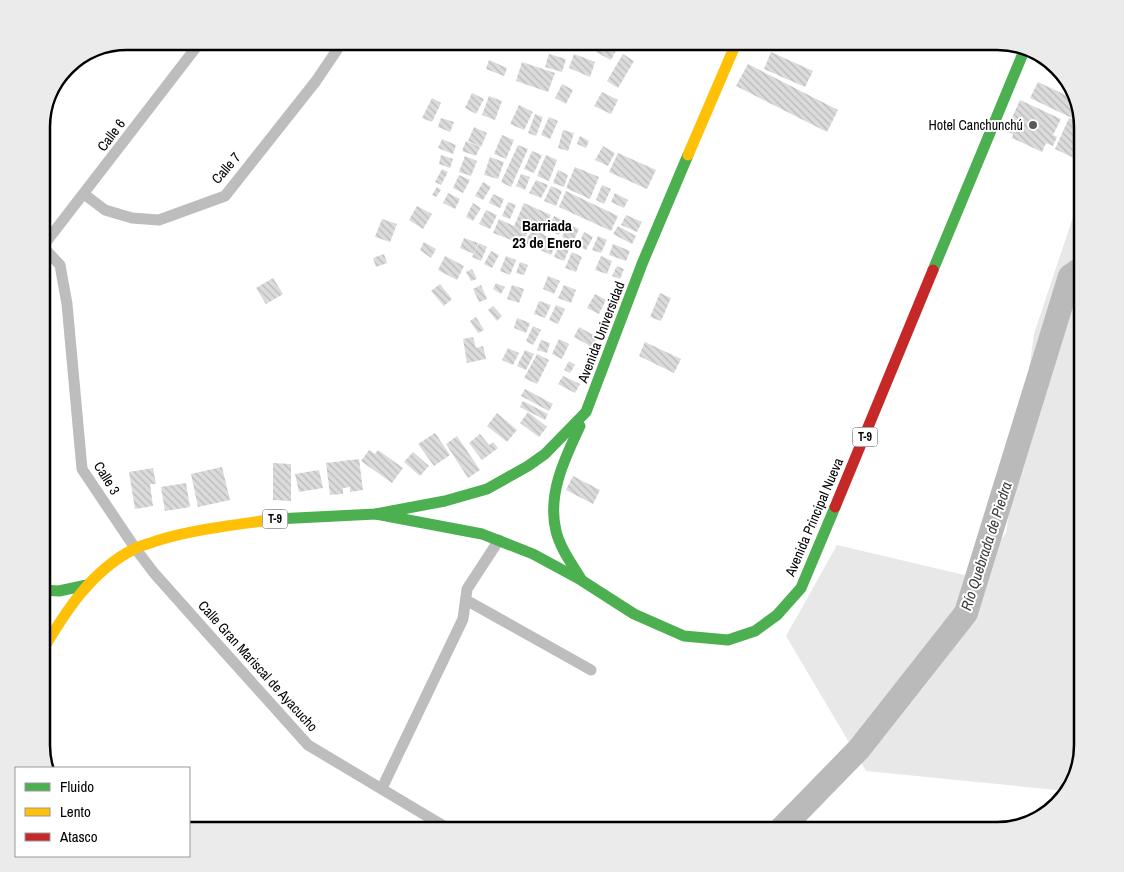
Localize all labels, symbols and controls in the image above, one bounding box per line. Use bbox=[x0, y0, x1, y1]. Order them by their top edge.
street label: Calle 6 bbox=[93, 115, 129, 155]
place label: Hotel Canchunchú bbox=[929, 116, 1023, 134]
marker: Hotel Canchunchú bbox=[1027, 119, 1039, 131]
street label: Calle 7 bbox=[207, 149, 245, 187]
district label: Barriada 23 de Enero bbox=[512, 215, 582, 253]
street label: Avenida Universidad bbox=[573, 279, 629, 386]
road number: T-9 bbox=[852, 428, 878, 447]
street label: Avenida Principal Nueva bbox=[781, 455, 847, 580]
street label: Calle 3 bbox=[90, 458, 124, 498]
water label: Río Quebrada de Piedra bbox=[955, 479, 1017, 613]
road number: T-9 bbox=[262, 509, 288, 528]
street label: Calle Gran Mariscal de Ayacucho bbox=[194, 597, 322, 735]
legend bbox=[15, 767, 190, 857]
text: Fluido bbox=[60, 776, 94, 797]
text: Lento bbox=[60, 801, 91, 822]
text: Atasco bbox=[59, 826, 98, 847]

